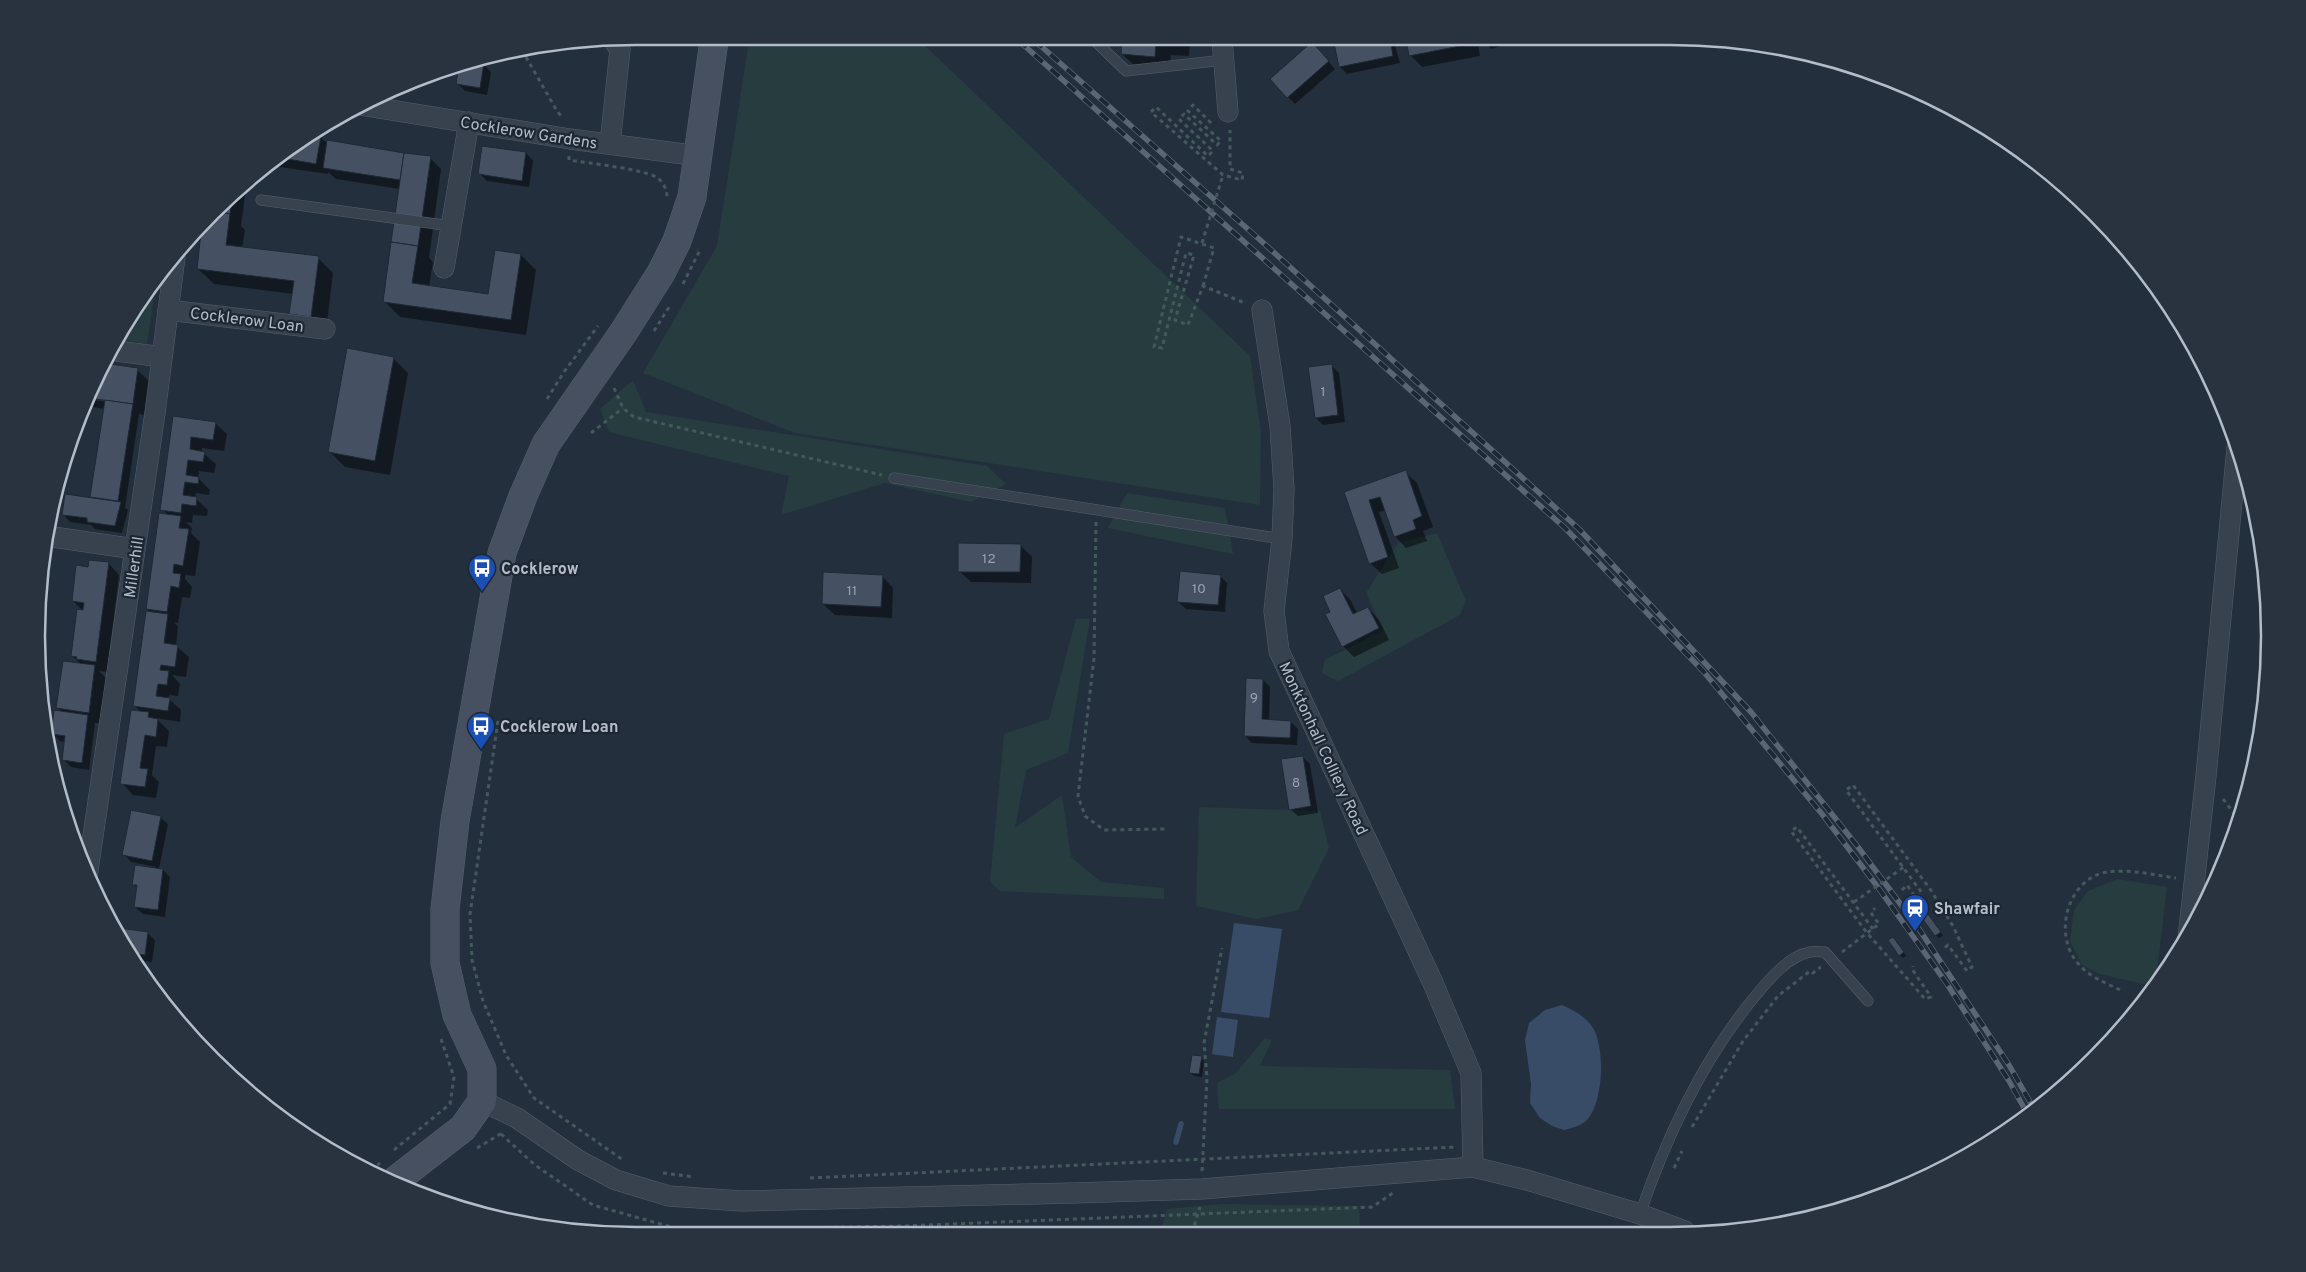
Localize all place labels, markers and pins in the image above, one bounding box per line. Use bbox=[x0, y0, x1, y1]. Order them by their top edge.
bus stop icon: Cocklerow bbox=[467, 553, 497, 592]
place label: Cocklerow bbox=[501, 560, 579, 580]
bus stop icon: Cocklerow Loan bbox=[466, 711, 496, 750]
place label: Cocklerow Loan bbox=[500, 718, 618, 738]
station icon: Shawfair bbox=[1900, 893, 1930, 932]
place label: Shawfair bbox=[1934, 900, 2000, 920]

